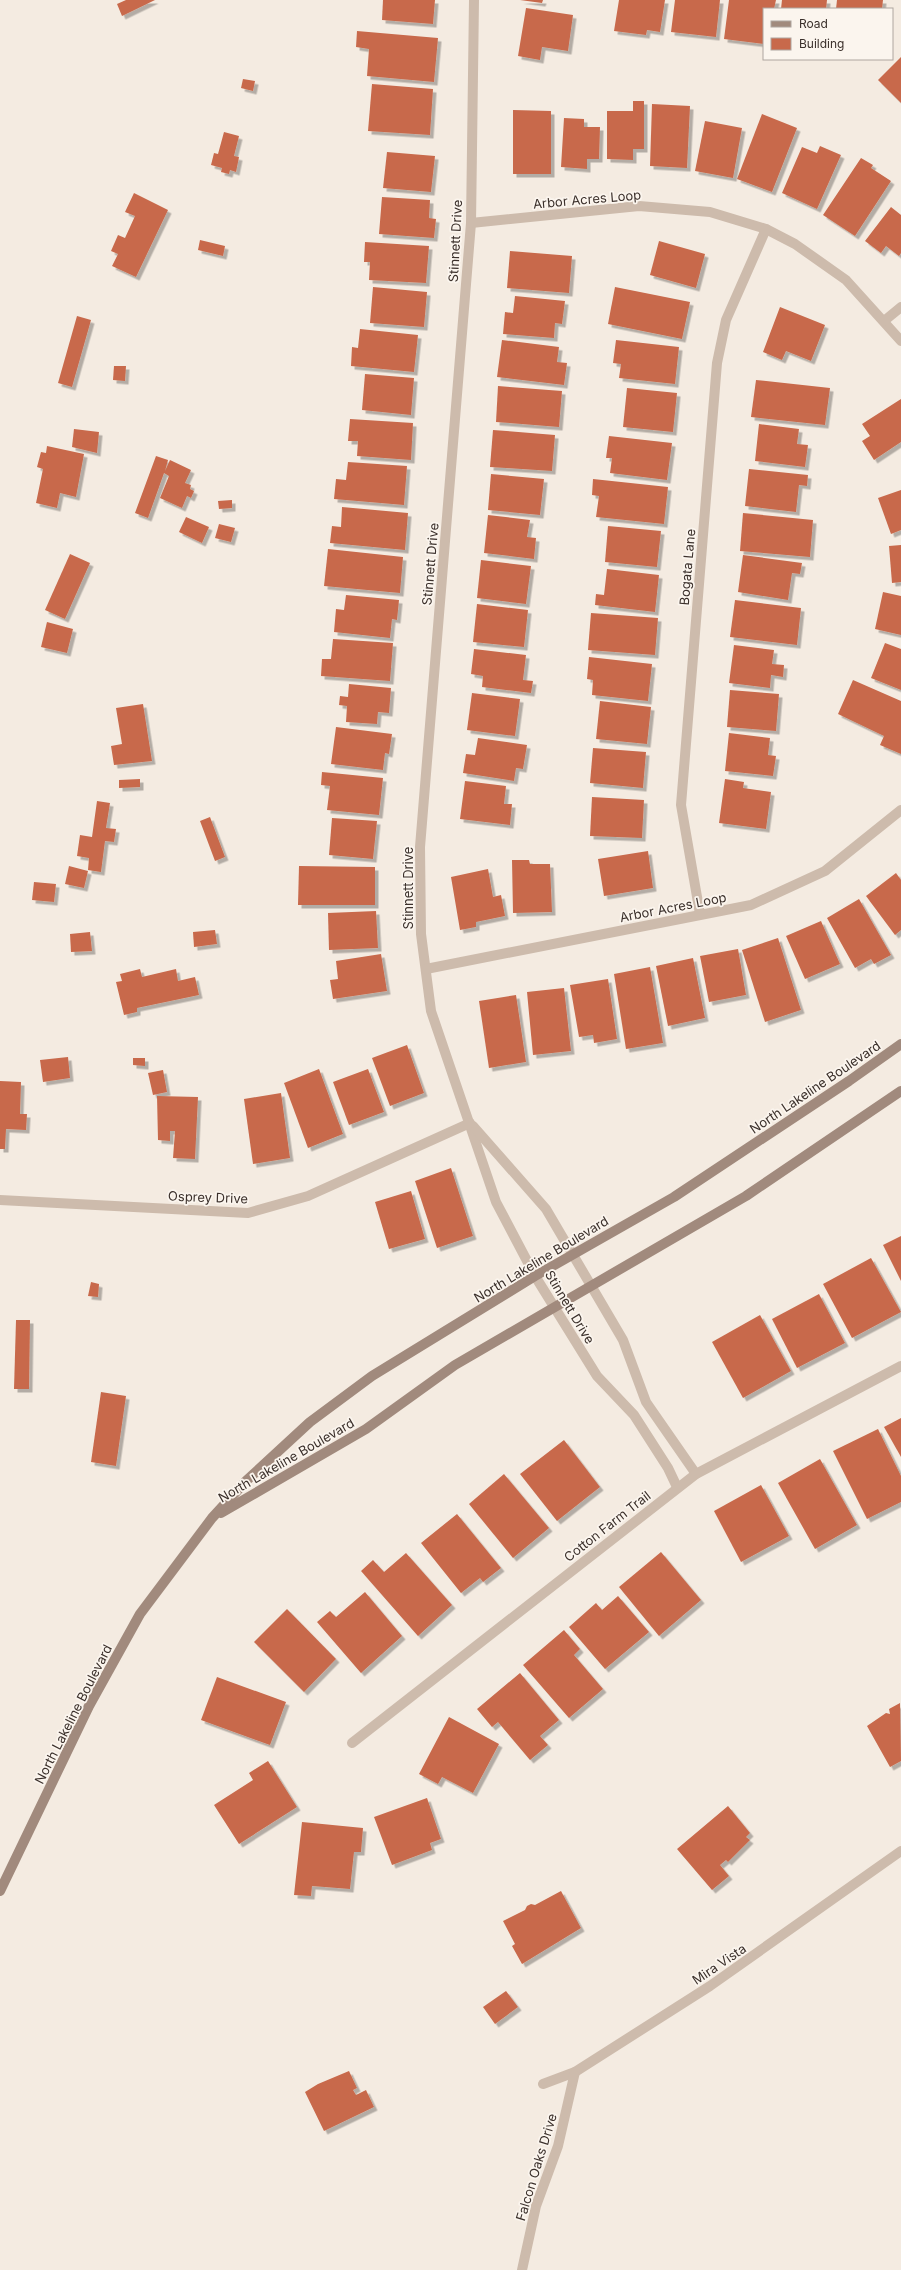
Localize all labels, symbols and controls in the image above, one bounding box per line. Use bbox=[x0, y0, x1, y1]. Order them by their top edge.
legend bbox=[763, 8, 893, 60]
text: Road bbox=[799, 16, 828, 31]
text: Building bbox=[799, 36, 844, 51]
street label: Arbor Acres Loop bbox=[532, 186, 642, 212]
street label: Stinnett Drive bbox=[445, 199, 465, 283]
street label: Stinnett Drive bbox=[418, 522, 442, 606]
street label: Bogata Lane bbox=[676, 528, 698, 606]
street label: Stinnett Drive bbox=[400, 847, 416, 929]
street label: Arbor Acres Loop bbox=[618, 889, 728, 925]
street label: North Lakeline Boulevard bbox=[747, 1037, 883, 1137]
street label: Osprey Drive bbox=[168, 1188, 248, 1206]
street label: North Lakeline Boulevard bbox=[471, 1212, 611, 1306]
street label: Stinnett Drive bbox=[542, 1267, 598, 1347]
street label: North Lakeline Boulevard bbox=[215, 1415, 357, 1505]
street label: Cotton Farm Trail bbox=[561, 1487, 653, 1565]
street label: North Lakeline Boulevard bbox=[31, 1642, 115, 1786]
street label: Mira Vista bbox=[689, 1940, 749, 1988]
street label: Falcon Oaks Drive bbox=[512, 2111, 560, 2223]

